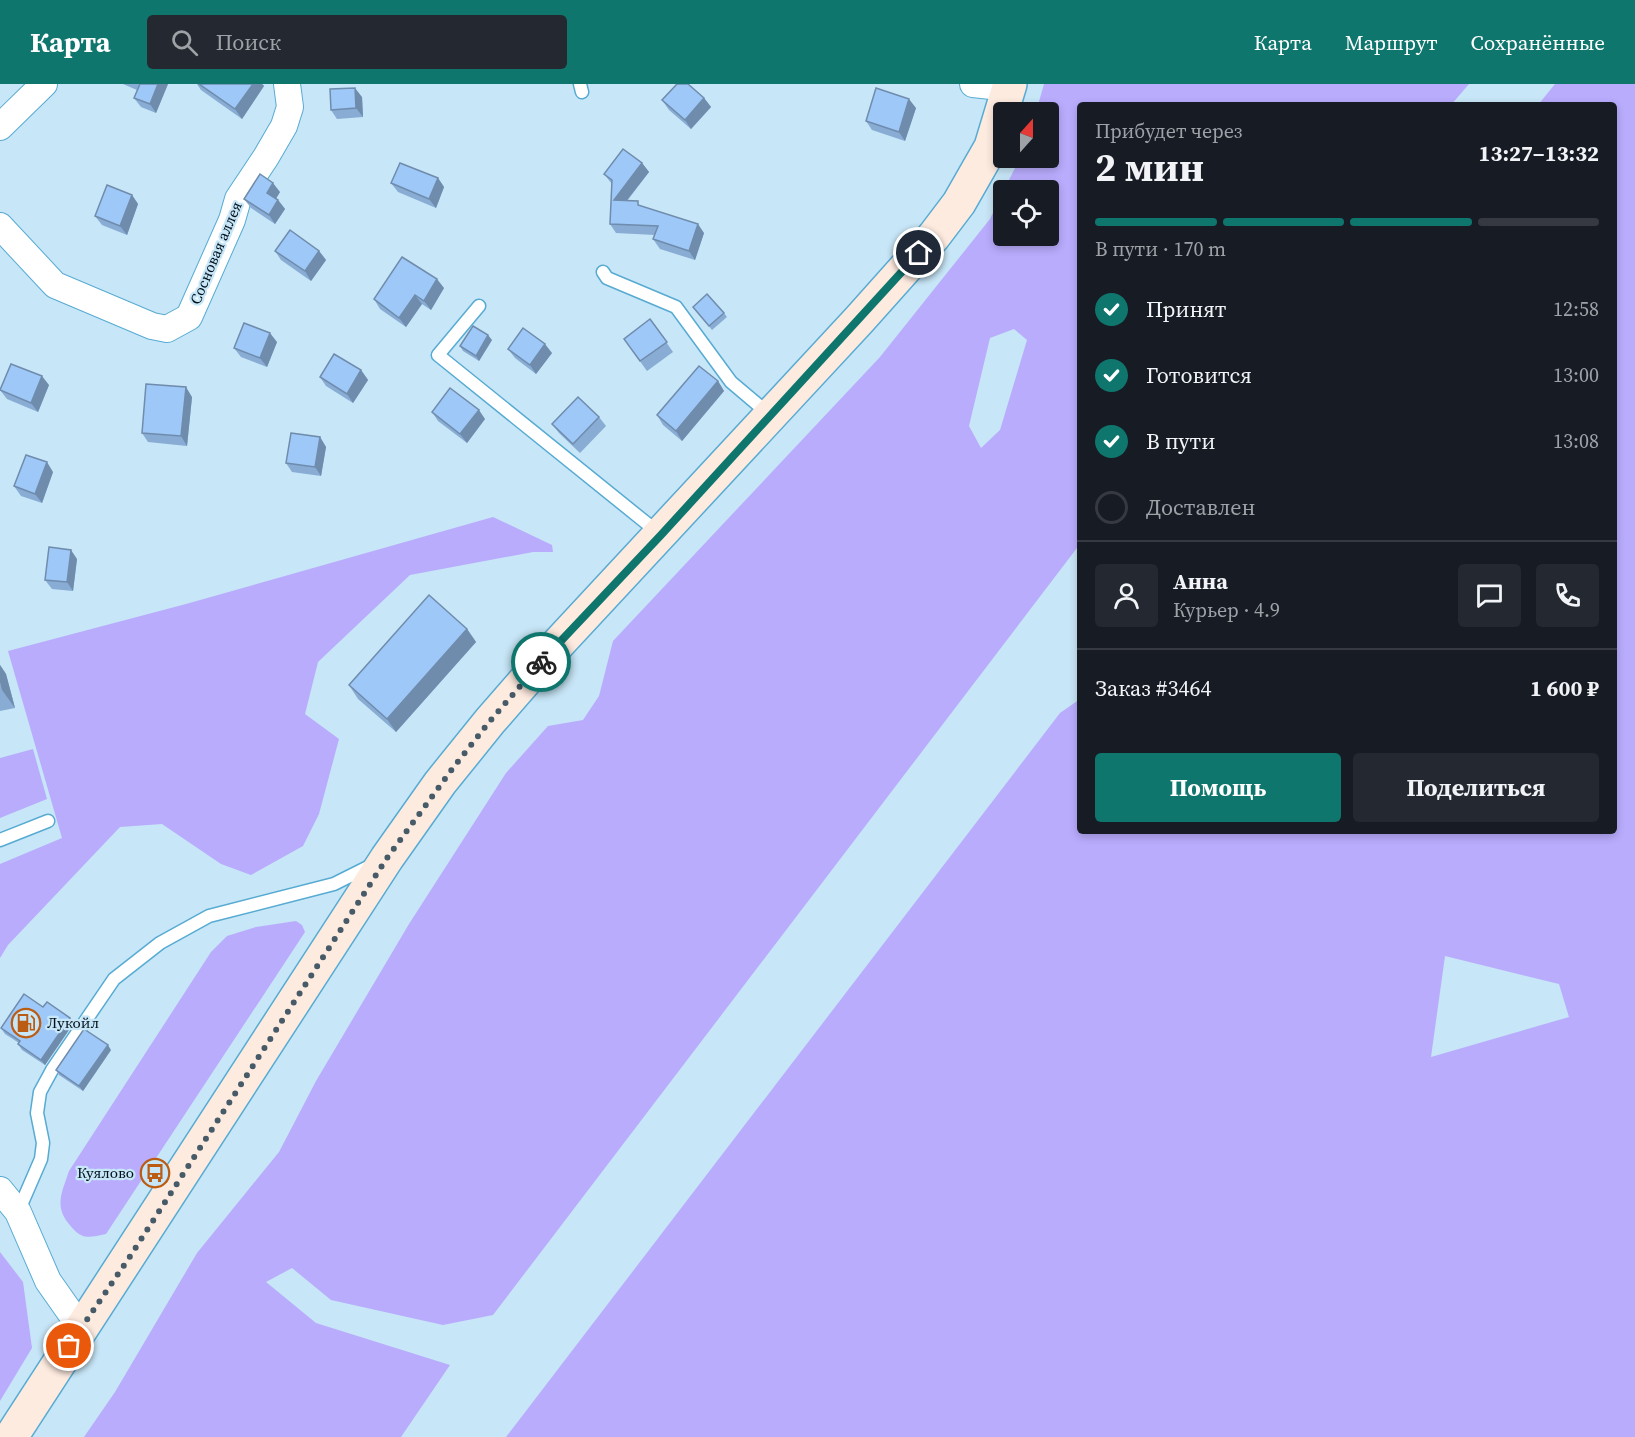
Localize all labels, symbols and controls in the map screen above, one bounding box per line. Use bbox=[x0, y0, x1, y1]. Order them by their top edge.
search box bbox=[147, 15, 567, 69]
text: Карта bbox=[30, 23, 111, 61]
icon: search bbox=[168, 26, 201, 59]
text: Поиск bbox=[216, 27, 281, 57]
text: Карта bbox=[1254, 28, 1312, 57]
text: Маршрут bbox=[1345, 28, 1438, 57]
text: Сохранённые bbox=[1471, 28, 1605, 57]
north arrow bbox=[993, 102, 1059, 168]
map controls bbox=[993, 102, 1059, 246]
text: Прибудет через bbox=[1095, 117, 1242, 145]
text: 13:27–13:32 bbox=[1479, 138, 1599, 168]
text: 2 мин bbox=[1095, 141, 1204, 194]
button: locate bbox=[993, 180, 1059, 246]
street label: Сосновая аллея bbox=[184, 198, 247, 307]
pin bbox=[893, 227, 944, 278]
text: В пути · 170 m bbox=[1095, 235, 1226, 263]
icon: home bbox=[902, 236, 935, 269]
icon: check bbox=[1095, 293, 1128, 326]
text: Принят bbox=[1146, 294, 1226, 324]
text: 12:58 bbox=[1553, 295, 1599, 323]
icon: check bbox=[1095, 359, 1128, 392]
text: Готовится bbox=[1146, 360, 1252, 390]
text: 13:00 bbox=[1553, 361, 1599, 389]
icon: check bbox=[1095, 425, 1128, 458]
text: В пути bbox=[1146, 426, 1215, 456]
text: 13:08 bbox=[1553, 427, 1599, 455]
text: Доставлен bbox=[1146, 492, 1256, 522]
button: person bbox=[1095, 564, 1158, 627]
button: chat bbox=[1458, 564, 1521, 627]
button: phone bbox=[1536, 564, 1599, 627]
text: Анна bbox=[1173, 566, 1228, 596]
text: Курьер · 4.9 bbox=[1173, 596, 1280, 624]
courier bbox=[511, 632, 571, 692]
icon: bike bbox=[525, 646, 558, 679]
text: Заказ #3464 bbox=[1095, 673, 1211, 703]
text: 1 600 ₽ bbox=[1530, 673, 1599, 703]
button: Помощь bbox=[1095, 753, 1341, 822]
button: Поделиться bbox=[1353, 753, 1599, 822]
fuel station icon: Лукойл bbox=[10, 1007, 42, 1039]
place label: Лукойл bbox=[47, 1012, 99, 1033]
bus stop icon: Куялово bbox=[139, 1157, 171, 1189]
place label: Куялово bbox=[77, 1162, 134, 1183]
pin bbox=[43, 1320, 94, 1371]
icon: bag bbox=[52, 1329, 85, 1362]

